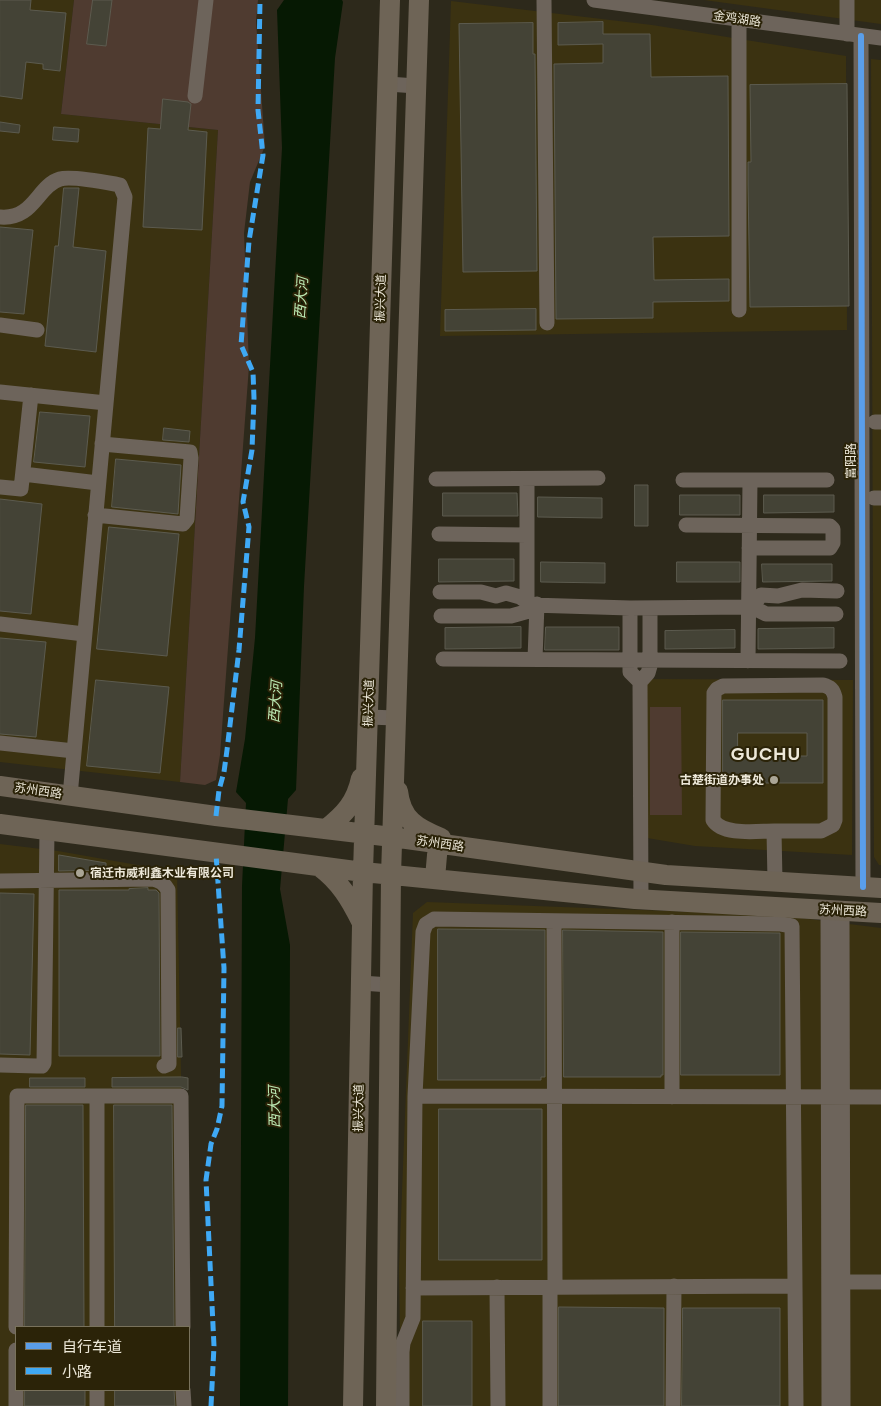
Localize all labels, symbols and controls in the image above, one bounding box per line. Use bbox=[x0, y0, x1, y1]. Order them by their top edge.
street label: 金鸡湖路 bbox=[712, 9, 762, 29]
street label: 振兴大道 bbox=[373, 274, 389, 322]
water label: 西大河 bbox=[292, 276, 312, 320]
street label: 富阳路 bbox=[844, 443, 858, 479]
street label: 振兴大道 bbox=[361, 679, 377, 727]
water label: 西大河 bbox=[266, 680, 286, 724]
district label: GUCHU bbox=[730, 744, 802, 766]
place label: 古楚街道办事处 bbox=[680, 773, 764, 787]
marker: 古楚街道办事处 bbox=[768, 774, 780, 786]
street label: 苏州西路 bbox=[13, 781, 63, 801]
street label: 苏州西路 bbox=[415, 834, 465, 854]
place label: 宿迁市威利鑫木业有限公司 bbox=[90, 866, 234, 880]
marker: 宿迁市威利鑫木业有限公司 bbox=[74, 867, 86, 879]
street label: 苏州西路 bbox=[819, 903, 867, 919]
street label: 振兴大道 bbox=[351, 1084, 367, 1132]
water label: 西大河 bbox=[266, 1086, 284, 1128]
legend bbox=[15, 1326, 190, 1391]
text: 自行车道 bbox=[62, 1338, 122, 1356]
text: 小路 bbox=[62, 1363, 92, 1381]

